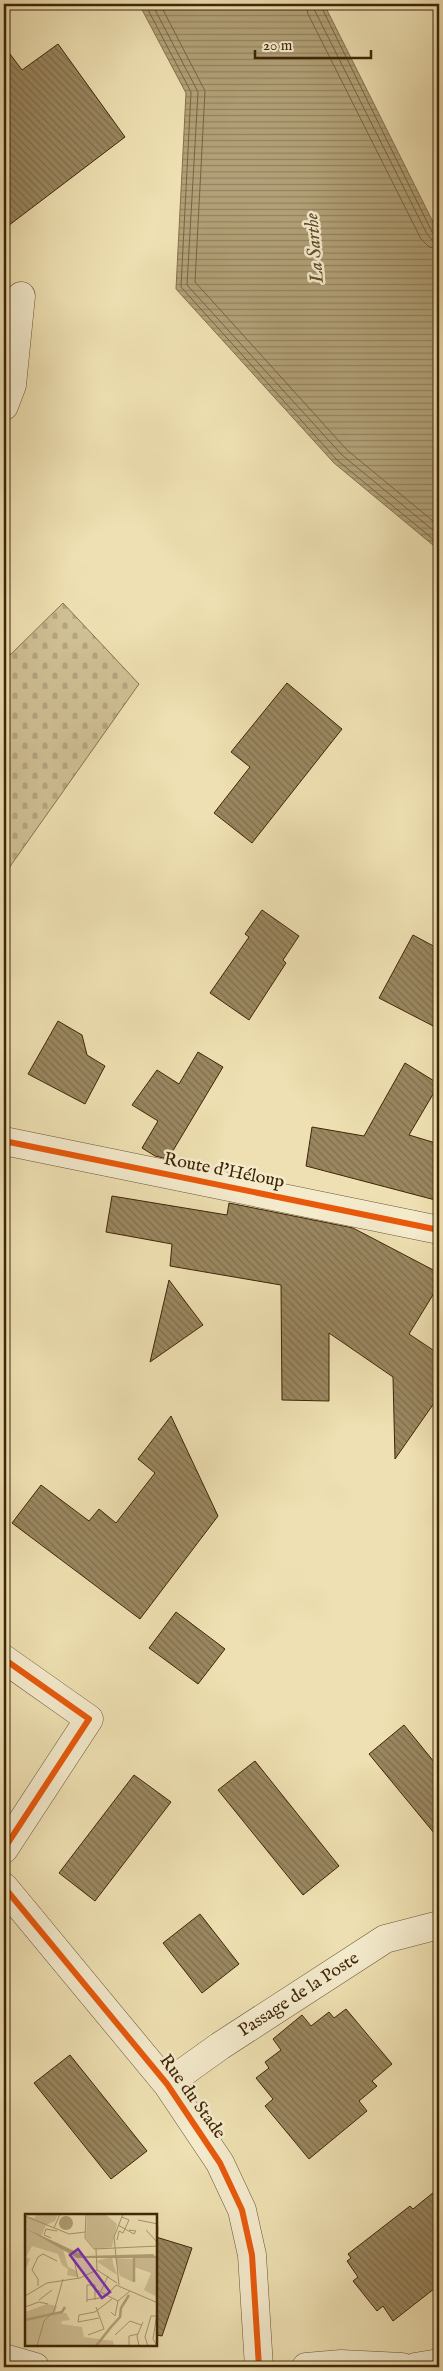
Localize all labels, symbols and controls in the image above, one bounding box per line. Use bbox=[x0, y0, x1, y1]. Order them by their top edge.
scale bar bbox=[255, 28, 372, 60]
text: 20 m bbox=[263, 36, 293, 55]
water label: La Sarthe bbox=[300, 211, 330, 285]
street label: Route d'Héloup bbox=[162, 1148, 287, 1194]
street label: Passage de la Poste bbox=[234, 1947, 364, 2043]
street label: Rue du Stade bbox=[154, 2050, 230, 2144]
inset map bbox=[25, 2214, 158, 2346]

